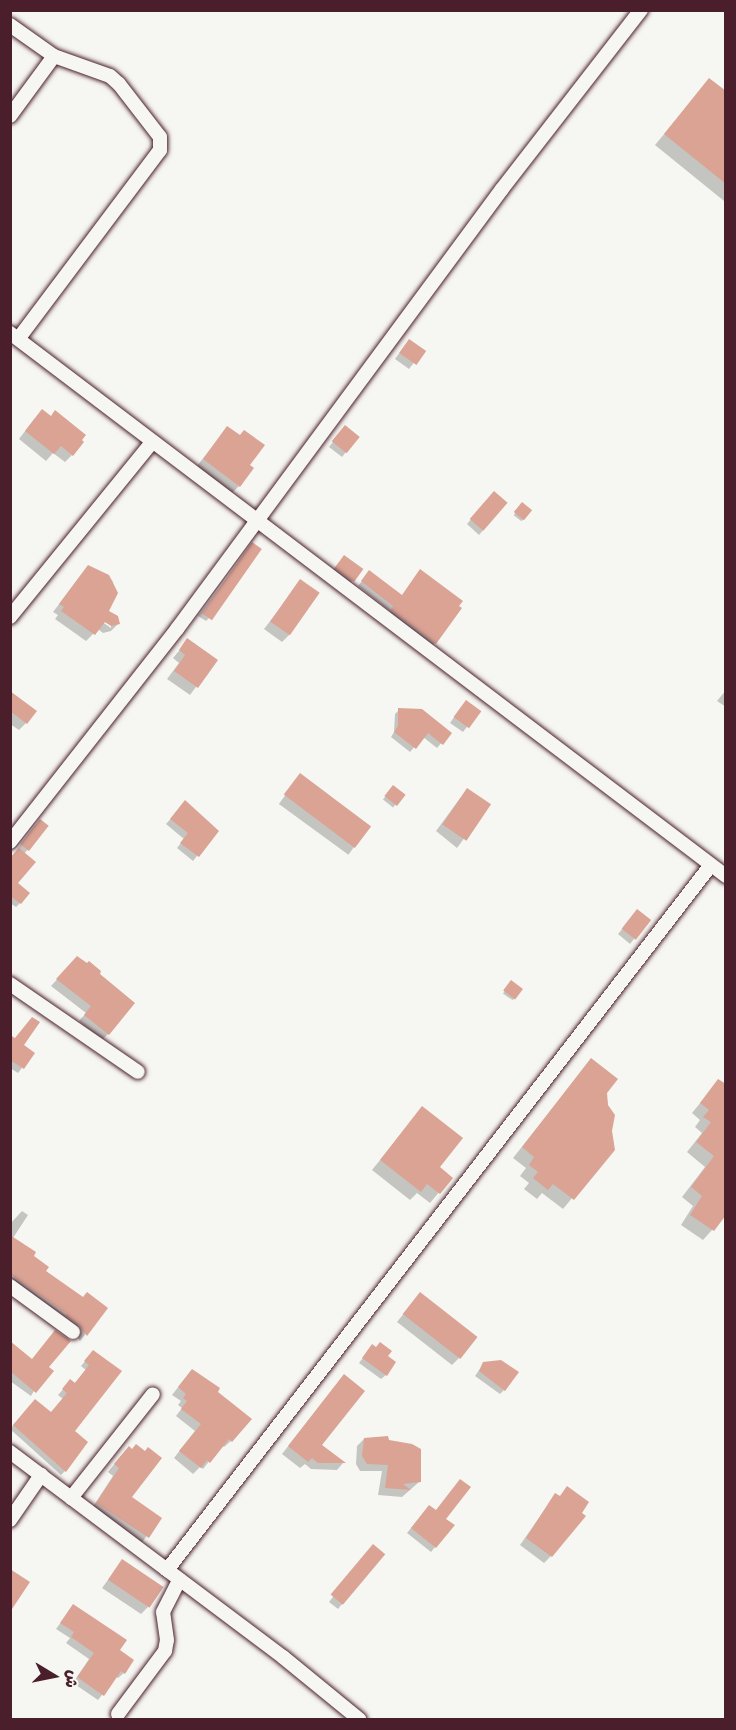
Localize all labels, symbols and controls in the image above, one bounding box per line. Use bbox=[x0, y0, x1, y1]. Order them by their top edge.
north arrow bbox=[24, 1646, 84, 1706]
text: ش bbox=[61, 1669, 83, 1690]

